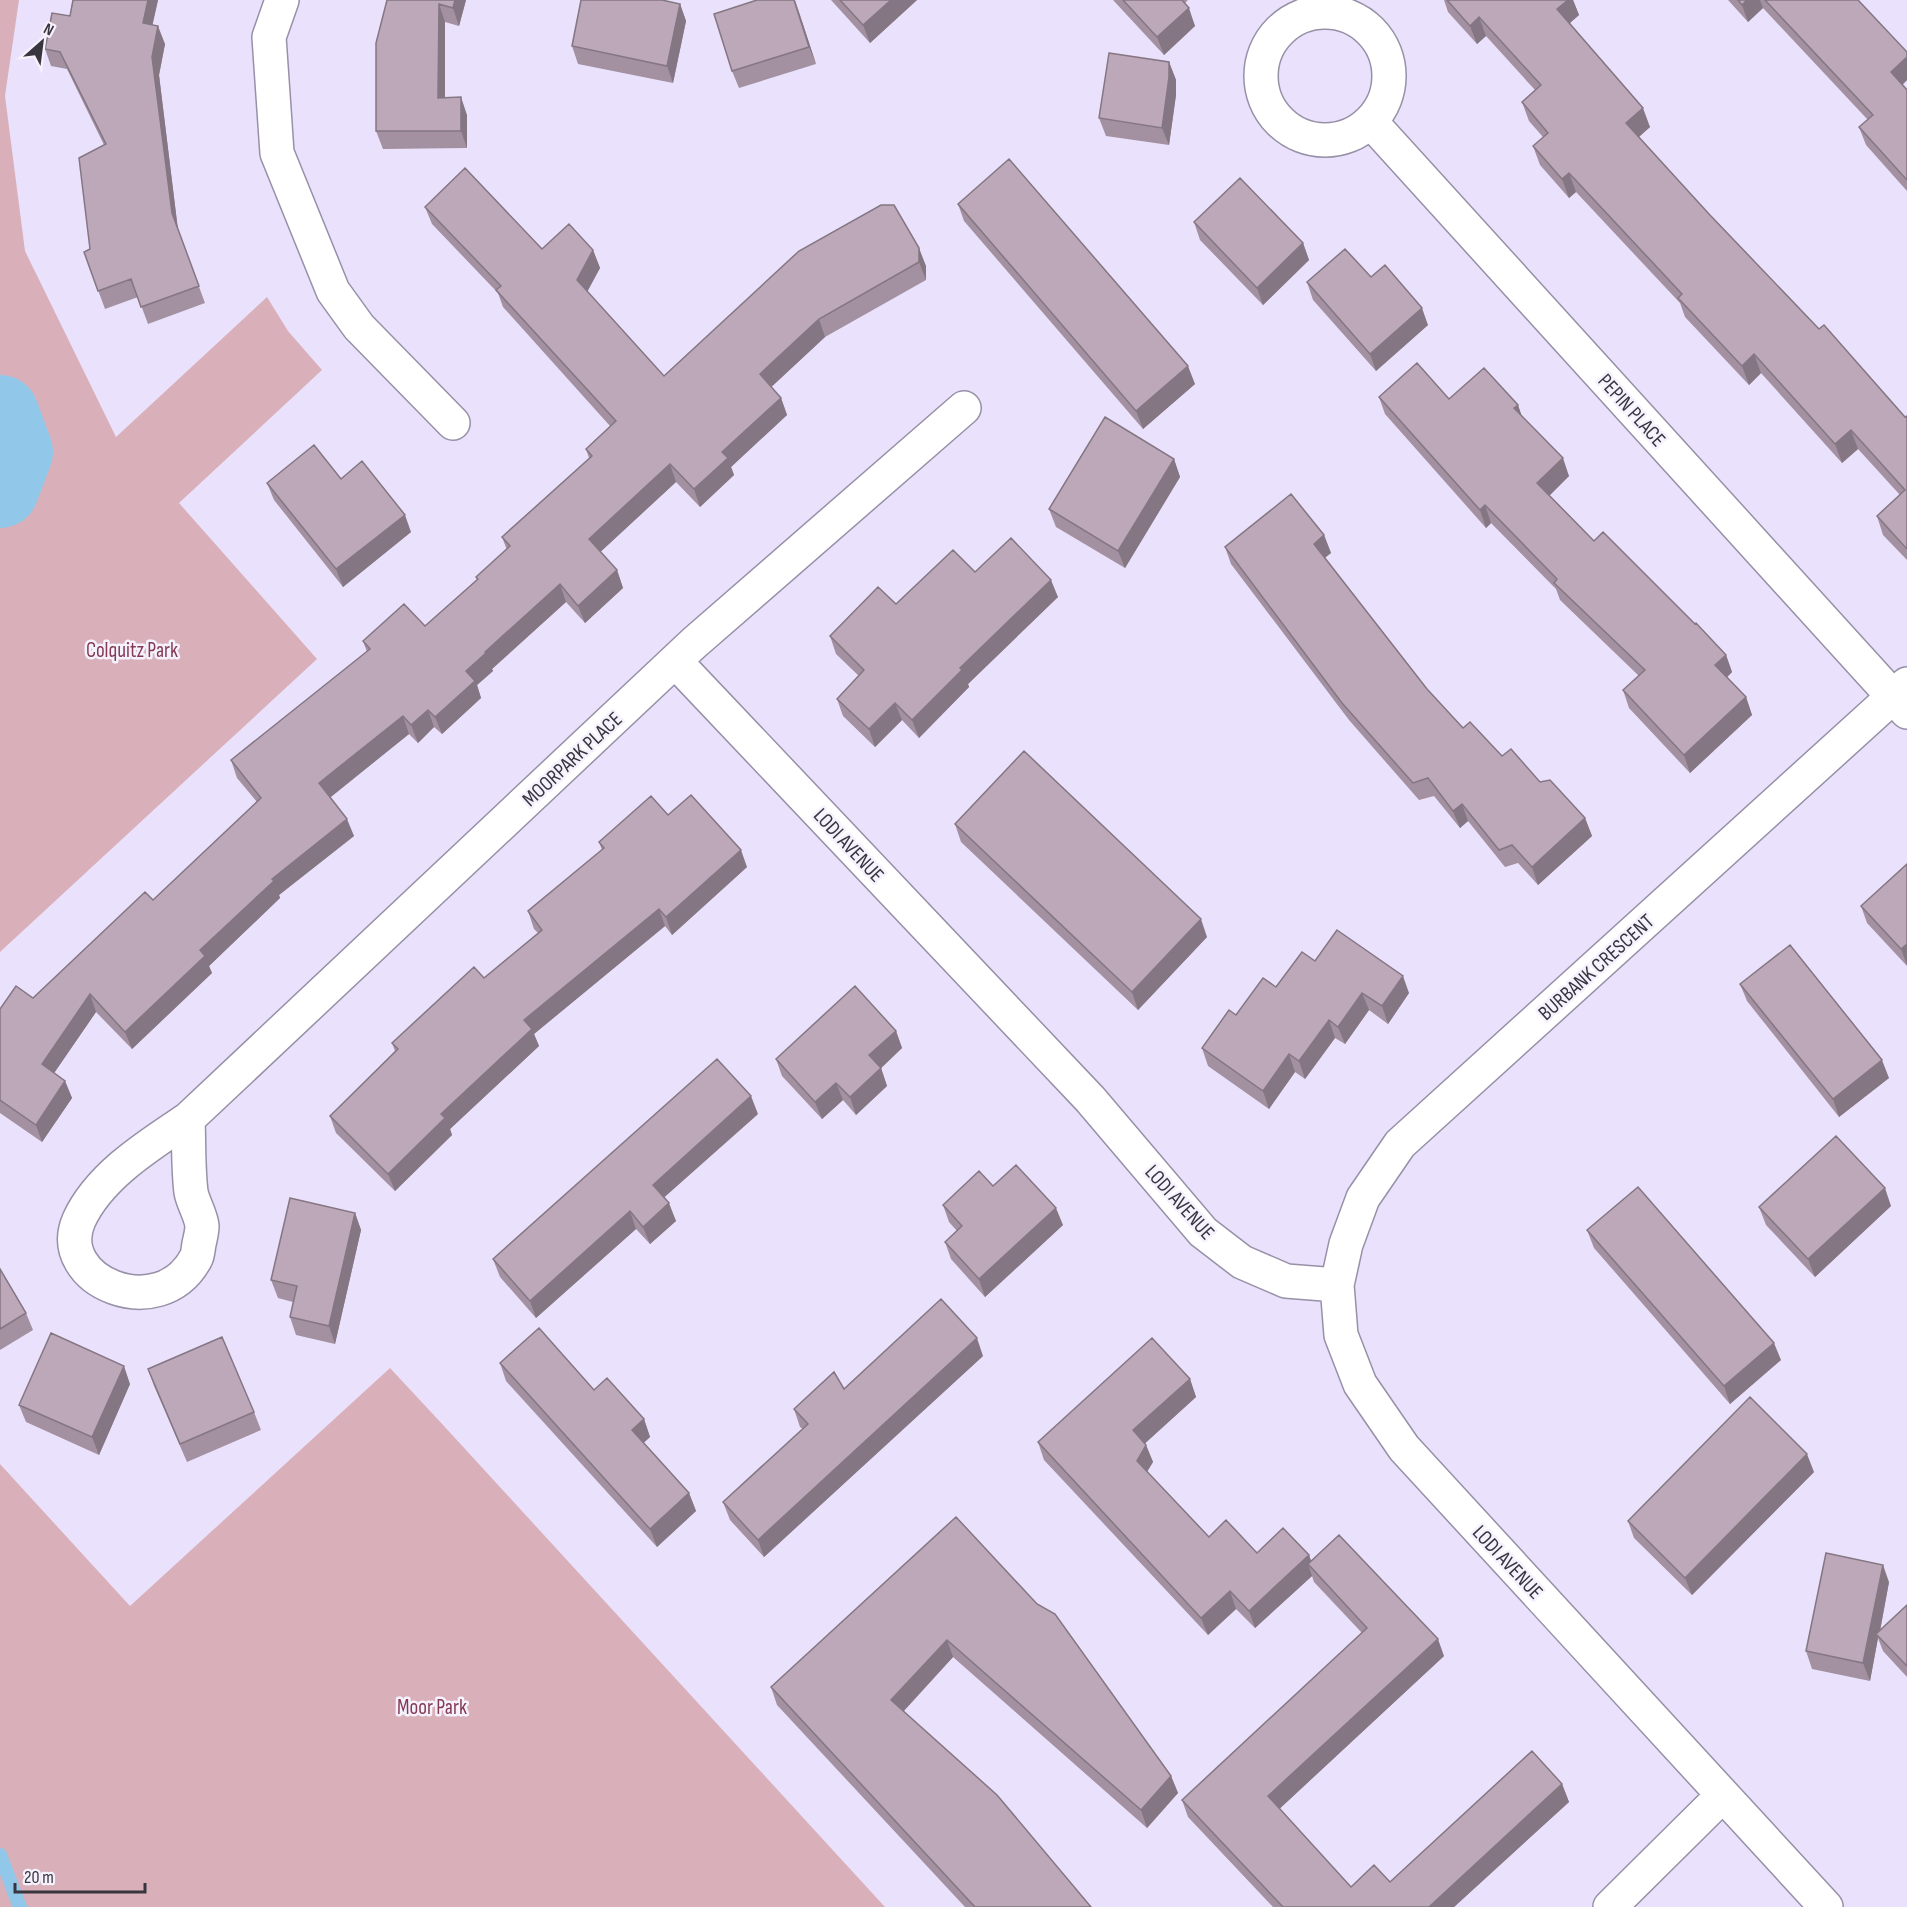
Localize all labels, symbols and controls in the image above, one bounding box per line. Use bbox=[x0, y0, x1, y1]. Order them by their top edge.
north arrow bbox=[12, 12, 72, 72]
text: N bbox=[40, 20, 57, 40]
street label: PEPIN PLACE bbox=[1593, 369, 1671, 452]
park label: Colquitz Park bbox=[86, 638, 178, 663]
street label: MOORPARK PLACE bbox=[517, 707, 627, 812]
street label: LODI AVENUE bbox=[808, 803, 889, 887]
street label: BURBANK CRESCENT bbox=[1533, 909, 1660, 1026]
street label: LODI AVENUE bbox=[1140, 1160, 1220, 1245]
street label: LODI AVENUE bbox=[1467, 1520, 1548, 1604]
park label: Moor Park bbox=[397, 1695, 467, 1720]
scale bar bbox=[15, 1856, 146, 1894]
text: 20 m bbox=[24, 1867, 54, 1888]

